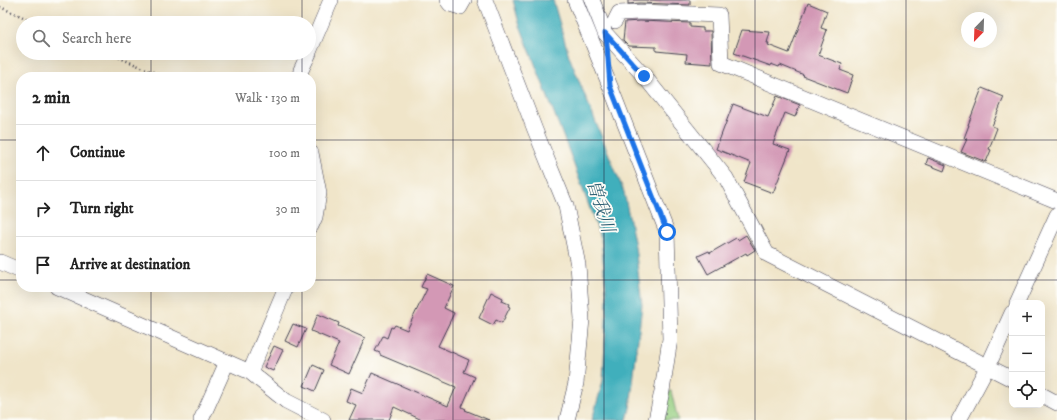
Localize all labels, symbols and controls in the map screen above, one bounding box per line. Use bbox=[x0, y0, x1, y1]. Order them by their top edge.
north arrow bbox=[961, 12, 997, 48]
search box bbox=[16, 16, 316, 60]
icon: search bbox=[30, 27, 52, 49]
text: Search here bbox=[62, 29, 131, 48]
route end bbox=[635, 67, 653, 85]
text: 2 min bbox=[32, 87, 70, 109]
text: Walk · 130 m bbox=[235, 90, 300, 106]
icon: ahead bbox=[32, 142, 54, 164]
text: Continue bbox=[70, 143, 125, 162]
text: 100 m bbox=[269, 145, 300, 161]
water label: 曽我川 bbox=[582, 177, 619, 237]
icon: right bbox=[32, 198, 54, 220]
text: Turn right bbox=[70, 199, 133, 218]
text: 30 m bbox=[276, 201, 300, 217]
route start bbox=[658, 223, 676, 241]
icon: arrive bbox=[32, 254, 54, 276]
text: Arrive at destination bbox=[70, 255, 190, 274]
map controls bbox=[1009, 300, 1045, 408]
button: + bbox=[1009, 300, 1045, 336]
button: − bbox=[1009, 336, 1045, 372]
button: locate bbox=[1009, 372, 1045, 408]

